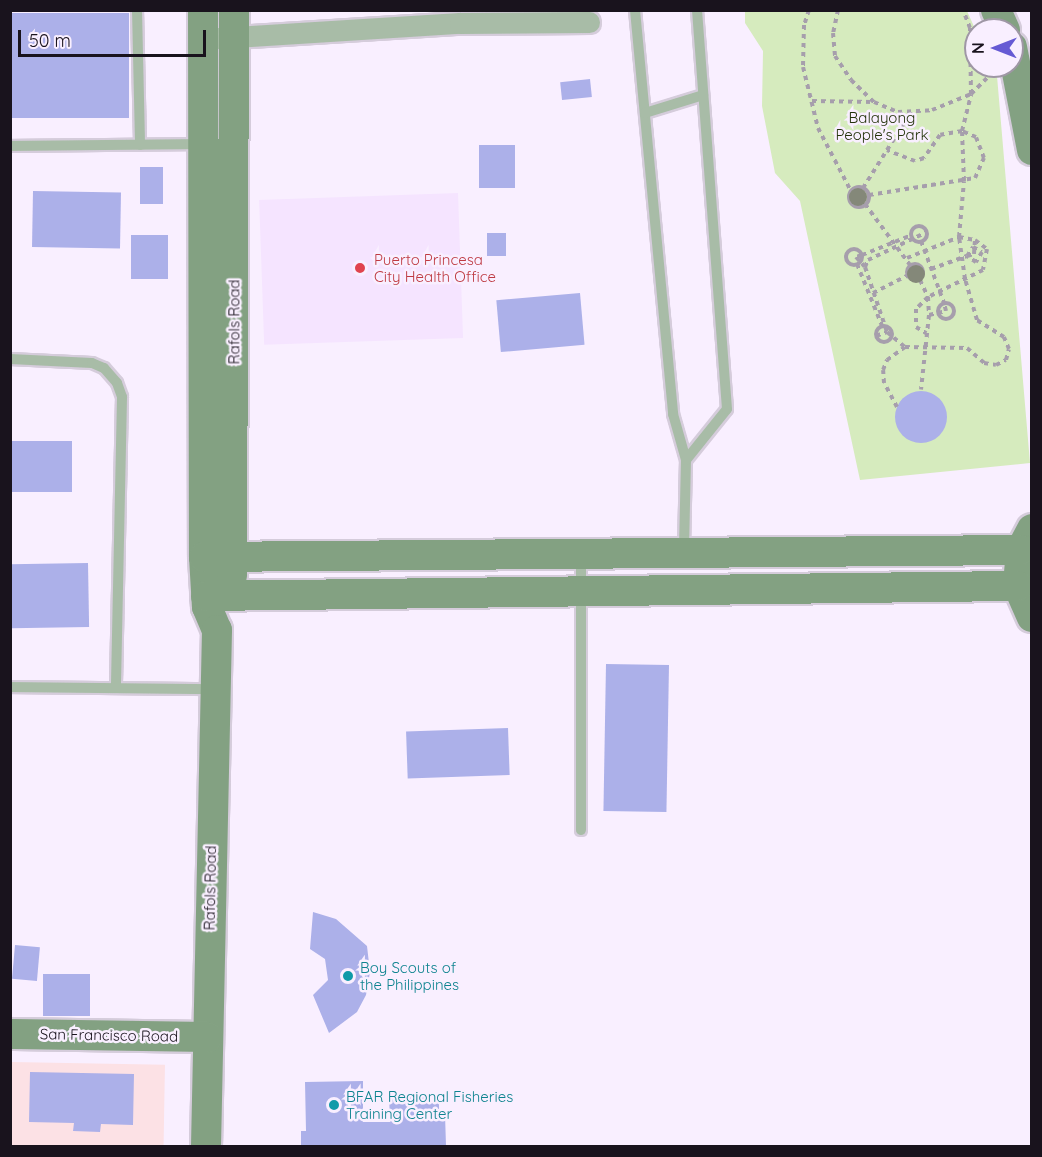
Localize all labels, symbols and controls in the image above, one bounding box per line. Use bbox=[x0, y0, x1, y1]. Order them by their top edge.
scale bar bbox=[21, 18, 208, 56]
north arrow bbox=[964, 18, 1024, 78]
text: 50 m bbox=[29, 29, 71, 52]
text: N bbox=[968, 42, 988, 54]
park label: Balayong People's Park bbox=[836, 108, 928, 143]
place label: Puerto Princesa City Health Office bbox=[374, 250, 496, 285]
marker: Puerto Princesa City Health Office bbox=[351, 259, 369, 277]
street label: Rafols Road bbox=[225, 280, 243, 364]
street label: Rafols Road bbox=[200, 845, 220, 931]
place label: Boy Scouts of the Philippines bbox=[360, 958, 459, 993]
marker: Boy Scouts of the Philippines bbox=[341, 969, 355, 983]
street label: San Francisco Road bbox=[40, 1025, 178, 1045]
place label: BFAR Regional Fisheries Training Center bbox=[346, 1087, 513, 1122]
marker: BFAR Regional Fisheries Training Center bbox=[327, 1098, 341, 1112]

